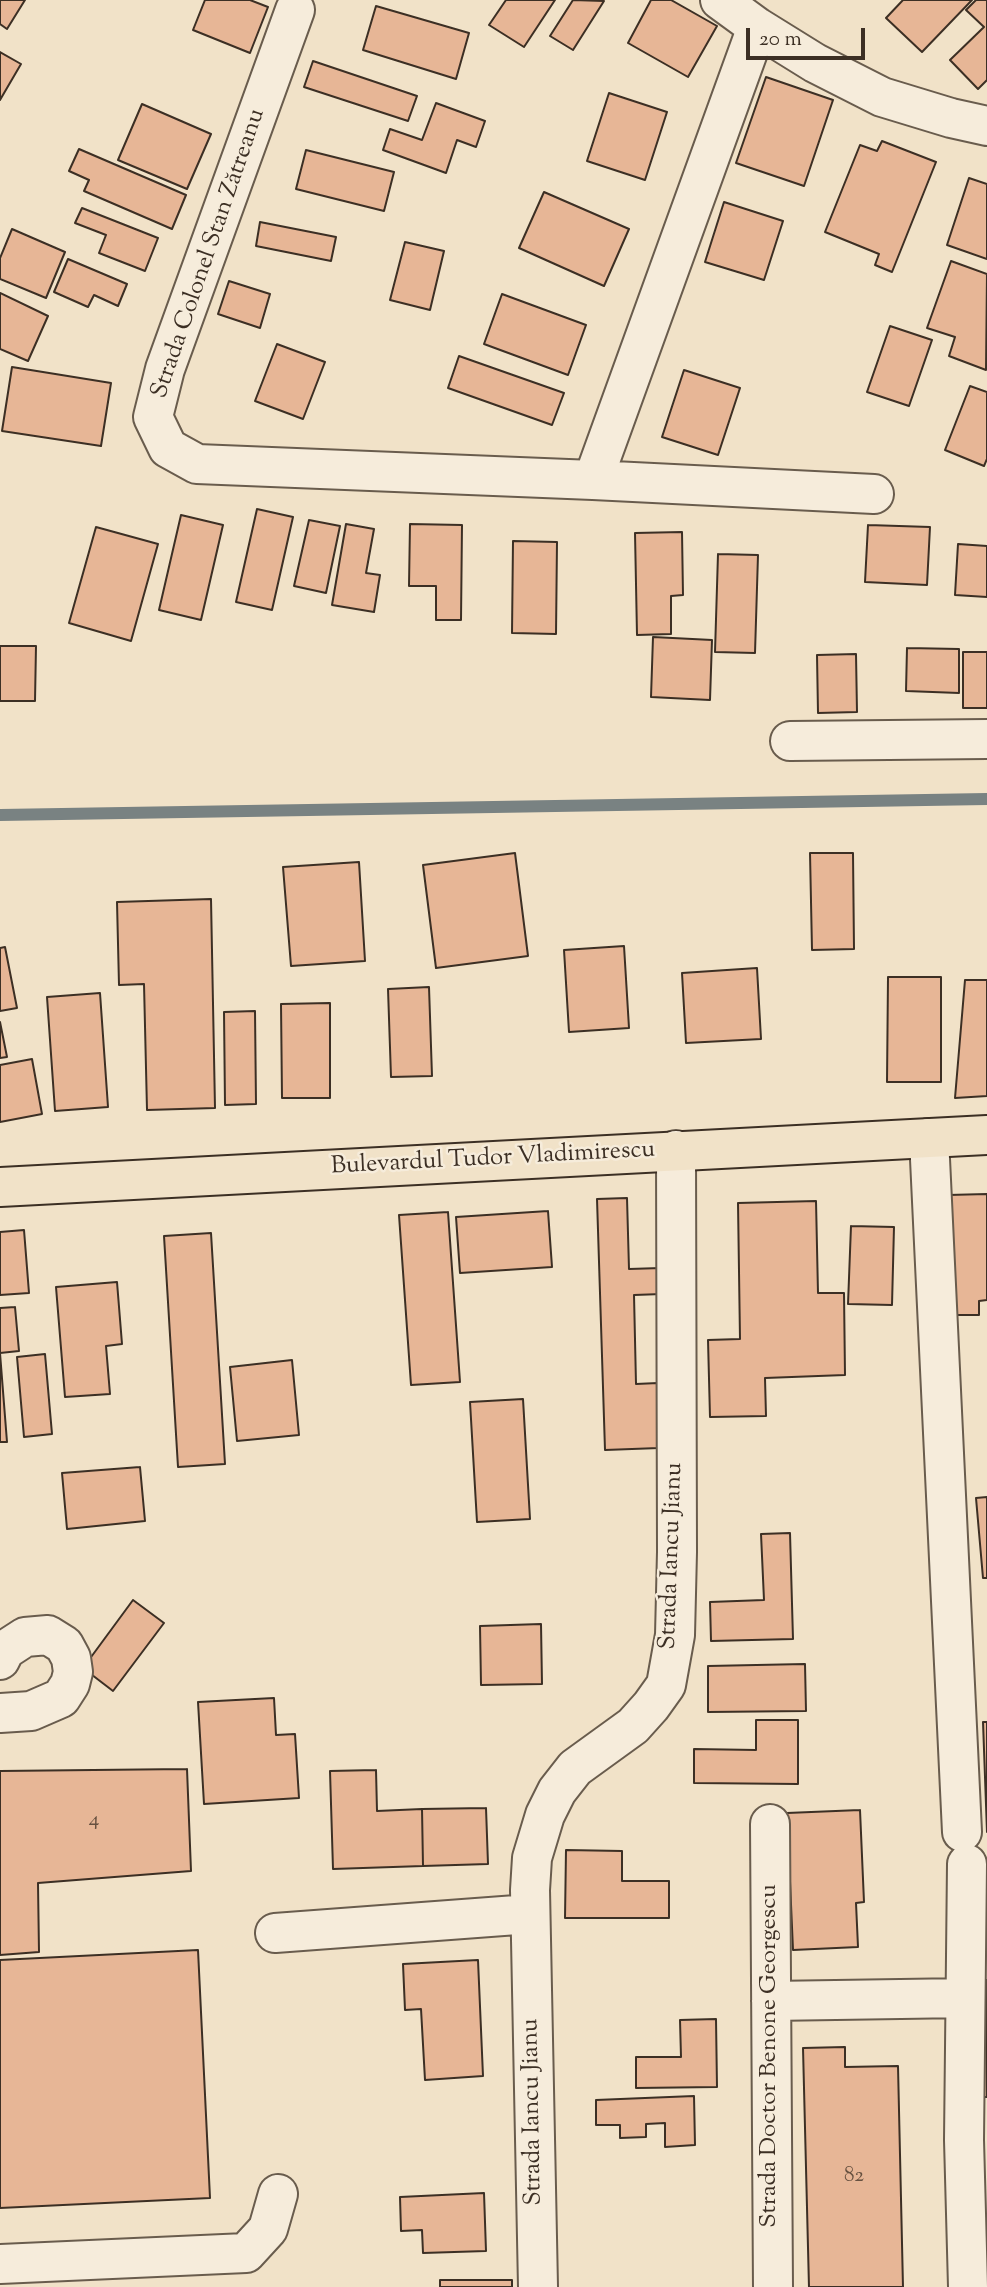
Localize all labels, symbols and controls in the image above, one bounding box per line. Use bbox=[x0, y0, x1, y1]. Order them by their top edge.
scale bar bbox=[749, 14, 868, 58]
text: 20 m bbox=[759, 25, 802, 55]
street label: Strada Colonel Stan Zătreanu bbox=[147, 105, 273, 403]
street label: Bulevardul Tudor Vladimirescu bbox=[330, 1137, 656, 1183]
street label: Strada Iancu Jianu bbox=[655, 1462, 691, 1650]
house number: 4 bbox=[89, 1808, 99, 1834]
street label: Strada Doctor Benone Georgescu bbox=[757, 1884, 785, 2228]
street label: Strada Iancu Jianu bbox=[518, 2018, 550, 2206]
house number: 82 bbox=[844, 2164, 864, 2190]

